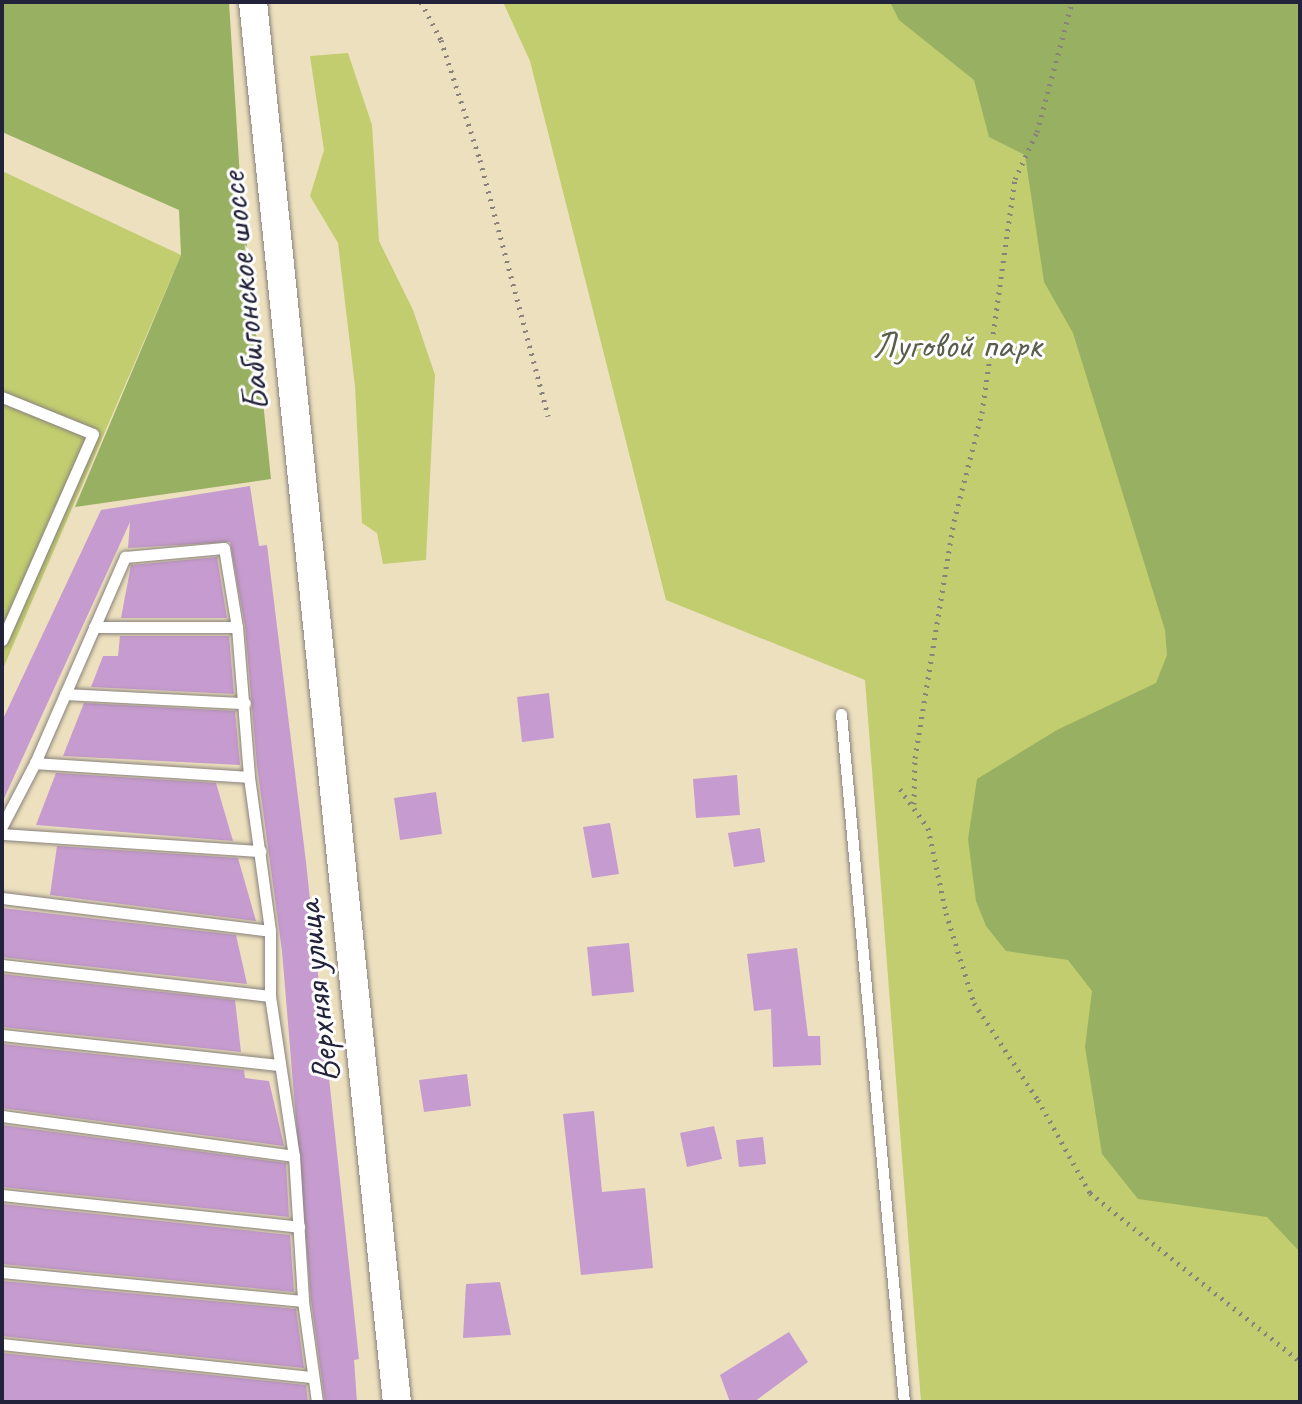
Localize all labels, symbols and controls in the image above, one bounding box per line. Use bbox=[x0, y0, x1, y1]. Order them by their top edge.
street label: Бабигонское шоссе bbox=[209, 169, 279, 415]
park label: Луговой парк bbox=[872, 322, 1042, 368]
street label: Верхняя улица bbox=[285, 899, 349, 1085]

